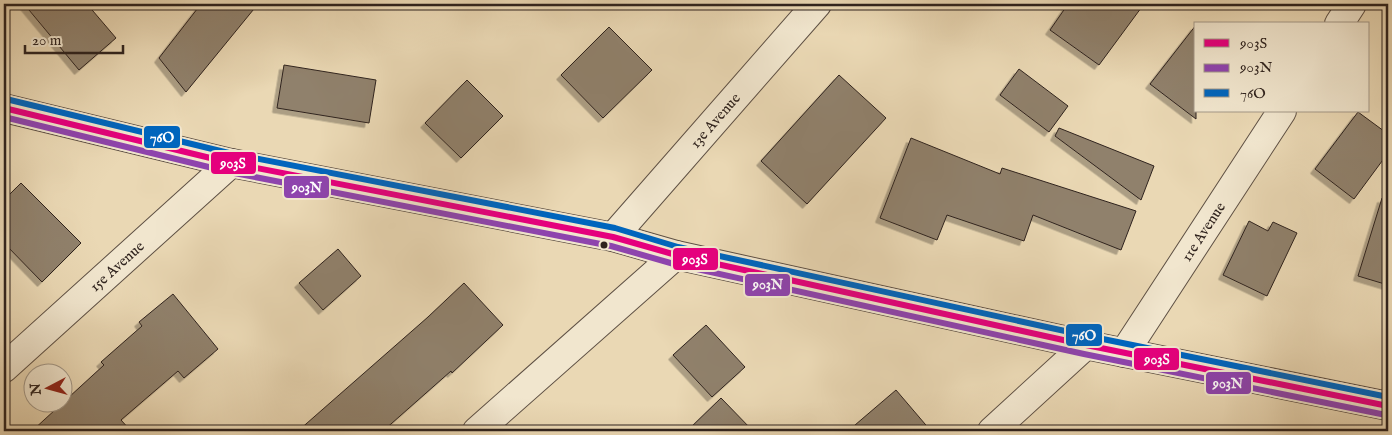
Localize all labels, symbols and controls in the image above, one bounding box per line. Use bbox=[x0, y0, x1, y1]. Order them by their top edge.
scale bar bbox=[25, 22, 122, 54]
legend bbox=[1194, 22, 1370, 112]
text: 20 m bbox=[32, 31, 62, 50]
text: 903S bbox=[1239, 34, 1267, 53]
text: 903N bbox=[1239, 58, 1273, 77]
text: 76O bbox=[1240, 84, 1266, 103]
street label: 13e Avenue bbox=[686, 89, 745, 152]
line badge: 76O bbox=[143, 125, 181, 149]
text: 76O bbox=[150, 129, 174, 147]
line badge: 903S bbox=[210, 151, 257, 175]
text: 903S bbox=[219, 155, 246, 173]
line badge: 903N bbox=[283, 175, 330, 199]
text: 903N bbox=[291, 179, 322, 197]
street label: 11e Avenue bbox=[1177, 198, 1230, 265]
street label: 15e Avenue bbox=[86, 237, 148, 296]
unlabelled marker bbox=[599, 240, 609, 250]
line badge: 903S bbox=[672, 247, 719, 271]
text: 903S bbox=[681, 251, 708, 269]
line badge: 903N bbox=[744, 273, 791, 297]
text: 903N bbox=[752, 276, 783, 294]
line badge: 76O bbox=[1065, 323, 1103, 347]
text: 76O bbox=[1072, 327, 1096, 345]
line badge: 903S bbox=[1133, 347, 1180, 371]
text: 903S bbox=[1143, 351, 1170, 369]
north arrow bbox=[22, 362, 72, 412]
line badge: 903N bbox=[1205, 371, 1252, 395]
text: 903N bbox=[1212, 375, 1243, 393]
text: N bbox=[26, 382, 46, 397]

